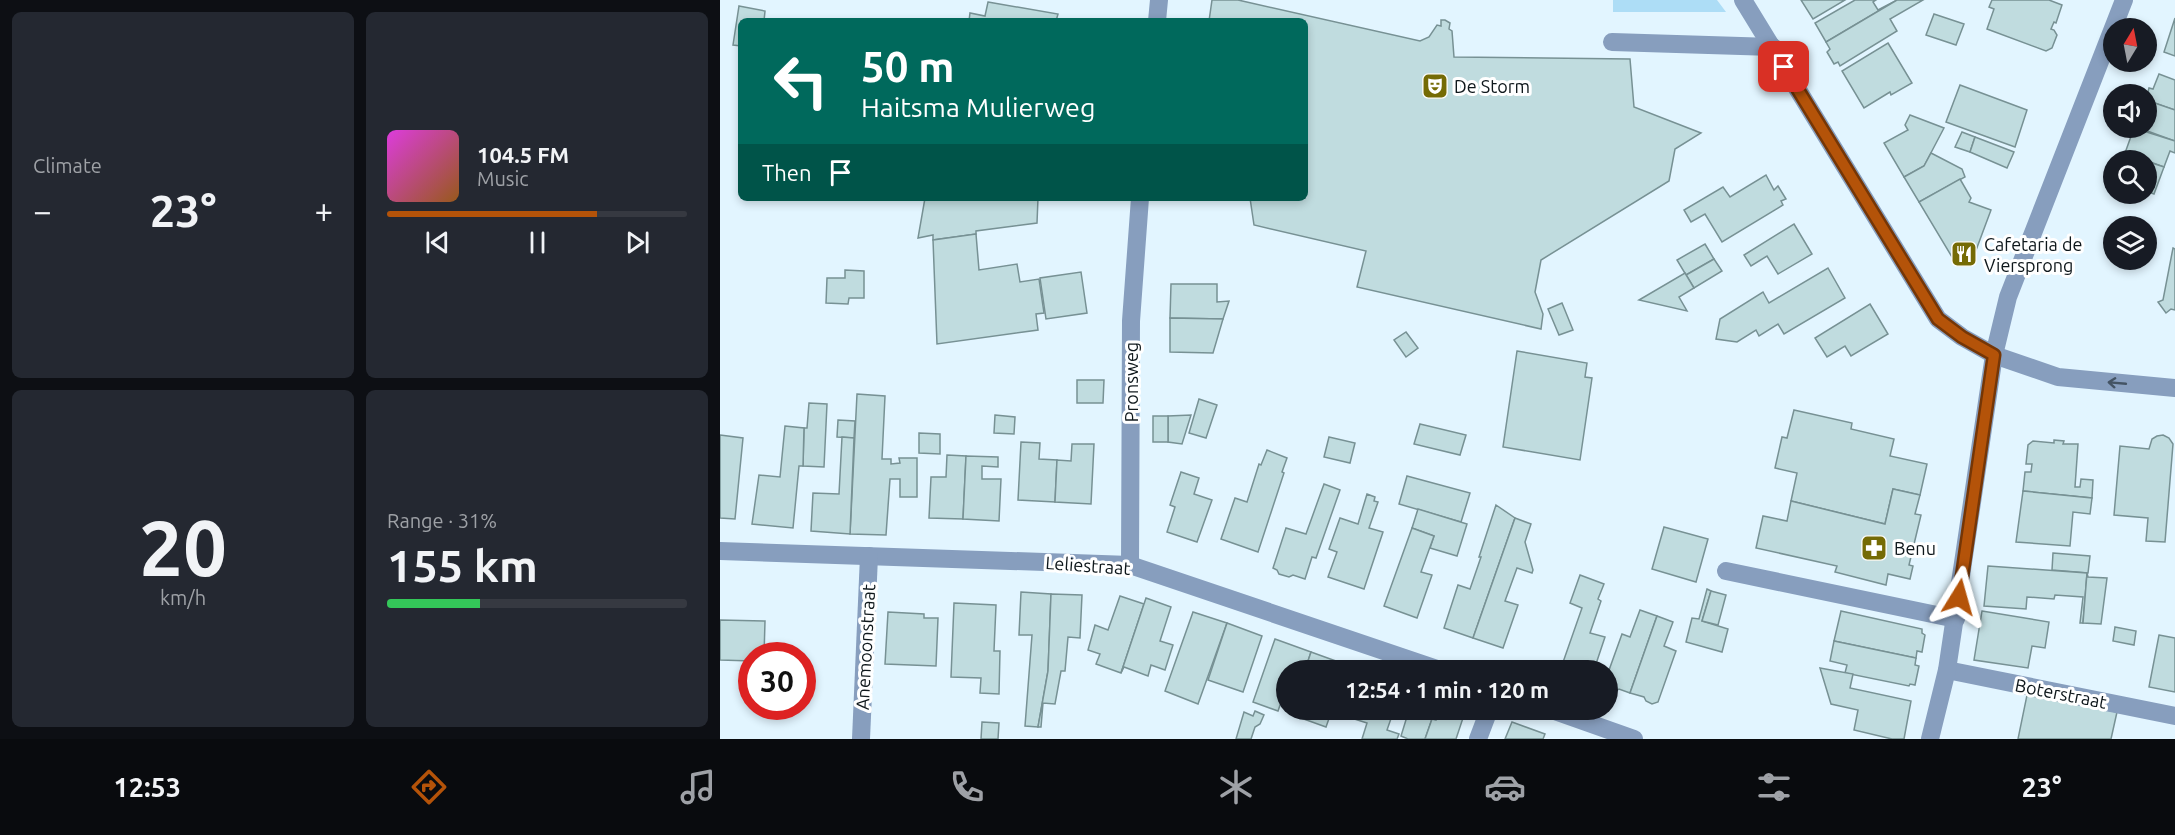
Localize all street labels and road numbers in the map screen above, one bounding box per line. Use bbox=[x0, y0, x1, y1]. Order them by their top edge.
street label: Pronsweg bbox=[1121, 342, 1141, 422]
street label: Leliestraat bbox=[1045, 552, 1131, 578]
street label: Anemoonstraat bbox=[852, 584, 878, 710]
street label: Boterstraat bbox=[2013, 674, 2109, 712]

